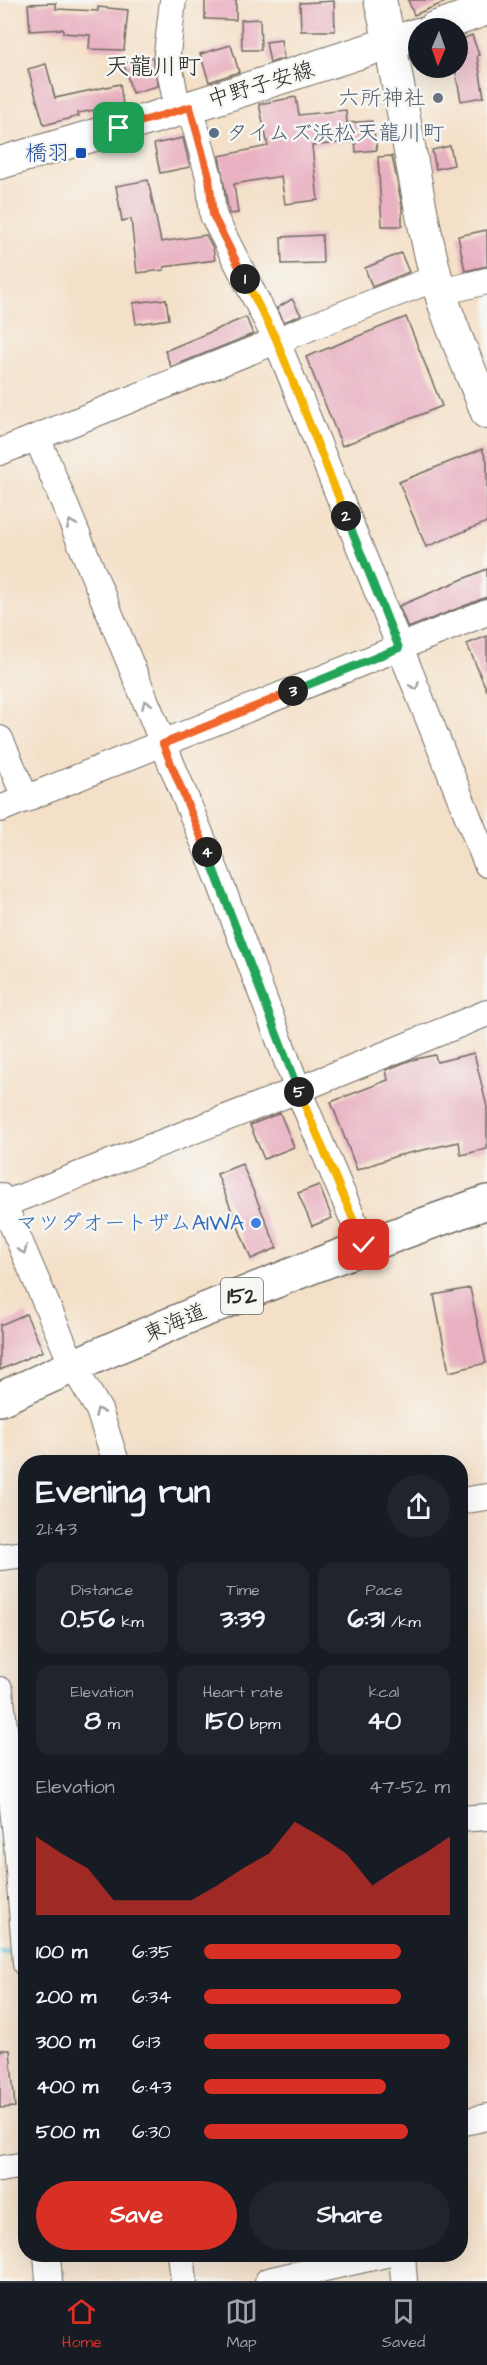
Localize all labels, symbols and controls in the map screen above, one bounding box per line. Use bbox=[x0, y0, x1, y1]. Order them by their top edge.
north arrow bbox=[408, 18, 468, 78]
map controls bbox=[408, 18, 468, 78]
district label: 天龍川町 bbox=[105, 50, 201, 84]
street label: 中野子安線 bbox=[204, 54, 318, 116]
place label: 六所神社 bbox=[338, 83, 426, 114]
marker: 六所神社 bbox=[431, 91, 445, 105]
pin bbox=[93, 102, 144, 153]
icon: arrive bbox=[102, 111, 135, 144]
place label: タイムズ浜松天龍川町 bbox=[226, 118, 444, 149]
marker: タイムズ浜松天龍川町 bbox=[207, 126, 221, 140]
place label: 橋羽 bbox=[25, 138, 69, 169]
marker: 橋羽 bbox=[74, 146, 88, 160]
pin: 1 bbox=[230, 264, 260, 294]
text: 1 bbox=[244, 268, 246, 290]
pin: 2 bbox=[331, 501, 361, 531]
text: 2 bbox=[341, 505, 351, 527]
one-way arrow bbox=[66, 519, 78, 530]
pin: 3 bbox=[278, 676, 308, 706]
text: 3 bbox=[289, 680, 297, 702]
one-way arrow bbox=[408, 680, 420, 691]
one-way arrow bbox=[141, 699, 153, 710]
pin: 4 bbox=[192, 837, 222, 867]
text: 4 bbox=[202, 841, 212, 863]
pin: 5 bbox=[284, 1077, 314, 1107]
text: 5 bbox=[293, 1081, 305, 1103]
place label: マツダオートザムAIWA bbox=[16, 1208, 244, 1239]
marker: マツダオートザムAIWA bbox=[249, 1216, 263, 1230]
pin bbox=[338, 1219, 389, 1270]
icon: check bbox=[347, 1228, 380, 1261]
one-way arrow bbox=[16, 1243, 28, 1254]
road number: 152 bbox=[221, 1278, 263, 1314]
street label: 東海道 bbox=[139, 1296, 211, 1350]
one-way arrow bbox=[94, 1408, 106, 1419]
text: Evening run bbox=[36, 1469, 210, 1515]
button: share bbox=[387, 1475, 450, 1538]
text: 21:43 bbox=[36, 1515, 77, 1543]
text: Distance bbox=[71, 1579, 133, 1601]
text: Time bbox=[226, 1579, 260, 1601]
text: Pace bbox=[365, 1579, 403, 1601]
text: 0.56 bbox=[60, 1601, 115, 1637]
text: 3:39 bbox=[220, 1601, 266, 1637]
text: 6:31 bbox=[347, 1601, 385, 1637]
text: km bbox=[115, 1611, 144, 1633]
text: /km bbox=[385, 1611, 421, 1633]
text: Elevation bbox=[71, 1681, 133, 1703]
text: Heart rate bbox=[203, 1681, 283, 1703]
text: kcal bbox=[369, 1681, 399, 1703]
text: 8 bbox=[84, 1703, 101, 1739]
text: 150 bbox=[206, 1703, 244, 1739]
text: 40 bbox=[367, 1703, 401, 1739]
text: m bbox=[101, 1713, 120, 1735]
text: bpm bbox=[244, 1713, 280, 1735]
text: Elevation bbox=[36, 1773, 115, 1801]
text: 47–52 m bbox=[369, 1773, 450, 1801]
text: 100 m bbox=[36, 1938, 87, 1966]
text: 6:35 bbox=[132, 1938, 172, 1966]
text: 200 m bbox=[36, 1983, 96, 2011]
text: 6:34 bbox=[132, 1983, 172, 2011]
text: 300 m bbox=[36, 2028, 95, 2056]
text: 6:13 bbox=[132, 2028, 161, 2056]
text: 400 m bbox=[36, 2073, 98, 2101]
text: 6:43 bbox=[132, 2073, 172, 2101]
text: 500 m bbox=[36, 2118, 99, 2146]
text: 6:30 bbox=[132, 2118, 171, 2146]
button: Save bbox=[36, 2181, 237, 2250]
button: Share bbox=[249, 2181, 450, 2250]
tab: Home bbox=[62, 2295, 102, 2353]
tab: Map bbox=[225, 2295, 258, 2353]
tab: Saved bbox=[382, 2295, 425, 2353]

